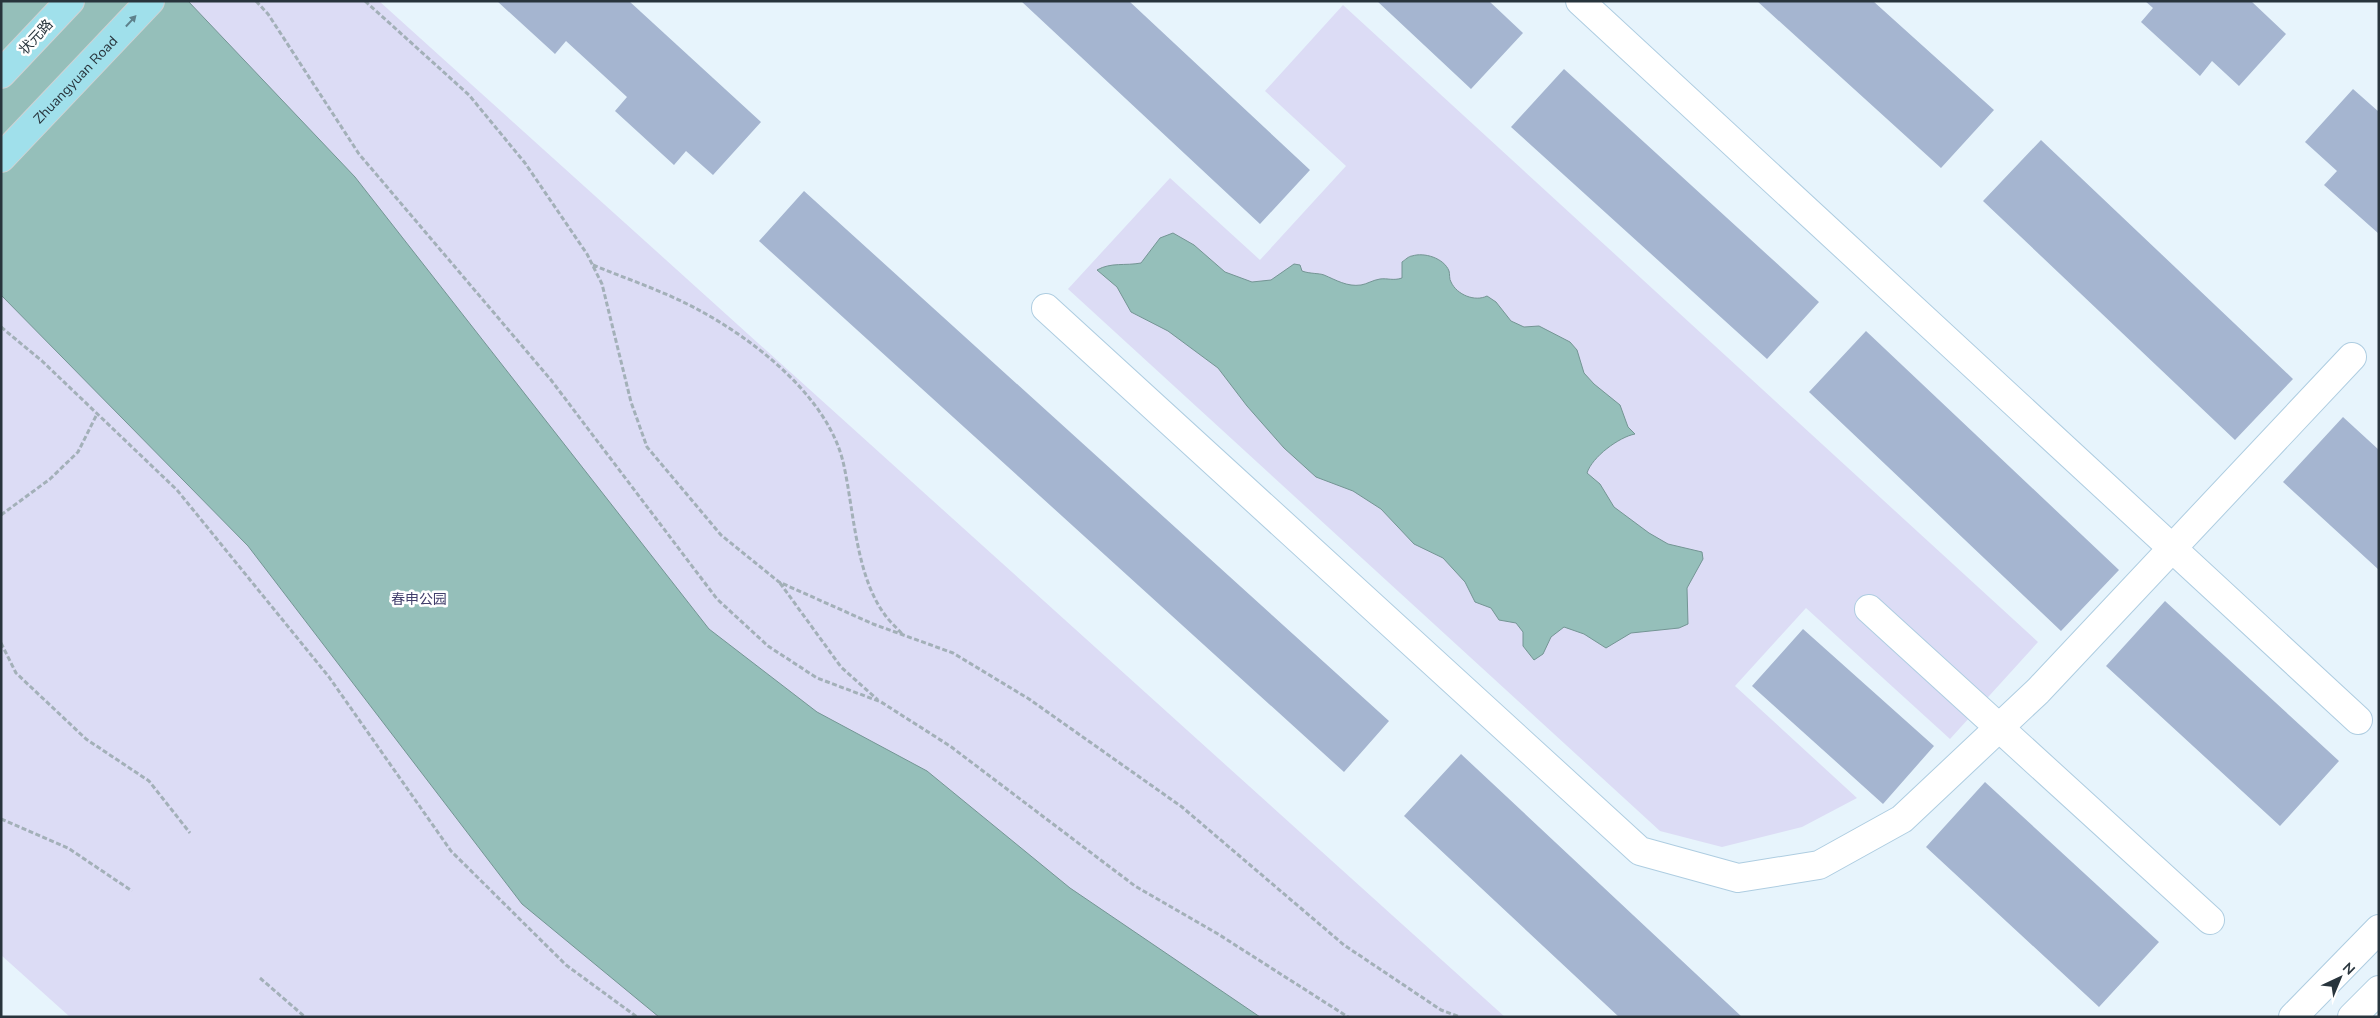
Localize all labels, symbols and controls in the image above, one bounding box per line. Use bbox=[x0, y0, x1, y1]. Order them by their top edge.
street label: 状元路 bbox=[15, 15, 57, 59]
one-way arrow bbox=[125, 16, 137, 28]
street label: Zhuangyuan Road bbox=[29, 32, 122, 128]
park label: 春申公园 bbox=[391, 590, 447, 609]
north arrow bbox=[2315, 953, 2365, 1003]
text: N bbox=[2338, 959, 2359, 979]

